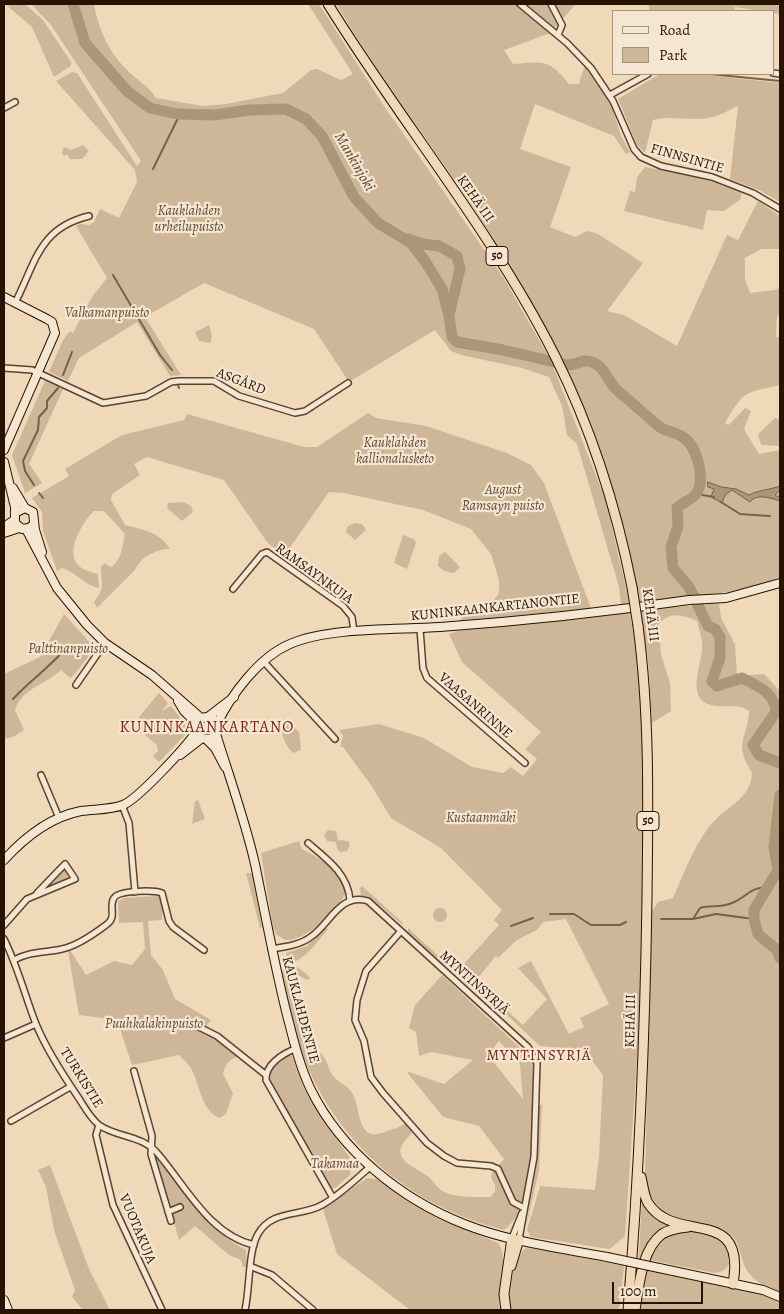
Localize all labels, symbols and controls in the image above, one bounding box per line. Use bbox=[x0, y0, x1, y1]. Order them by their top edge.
legend bbox=[612, 10, 774, 75]
text: Road bbox=[659, 20, 690, 40]
text: Park bbox=[659, 45, 687, 65]
water label: Mankinjoki bbox=[330, 129, 378, 195]
street label: FINNSINTIE bbox=[648, 141, 726, 177]
street label: KEHÄ III bbox=[453, 172, 497, 226]
park label: Kauklahden urheilupuisto bbox=[155, 204, 223, 236]
road number: 50 bbox=[486, 247, 508, 266]
park label: Valkamanpuisto bbox=[65, 306, 149, 322]
street label: ASGÅRD bbox=[214, 365, 268, 399]
park label: Kauklahden kallionalusketo bbox=[356, 436, 434, 468]
park label: August Ramsayn puisto bbox=[462, 483, 544, 516]
street label: RAMSAYNKUJA bbox=[272, 540, 356, 608]
street label: KEHÄ III bbox=[638, 587, 662, 643]
street label: KUNINKAANKARTANONTIE bbox=[410, 591, 580, 625]
park label: Palttinanpuisto bbox=[28, 642, 108, 658]
street label: VAASANRINNE bbox=[435, 669, 515, 743]
district label: KUNINKAANKARTANO bbox=[118, 718, 296, 738]
park label: Kustaanmäki bbox=[446, 811, 516, 827]
road number: 50 bbox=[637, 811, 659, 830]
street label: MYNTINSYRJÄ bbox=[436, 947, 512, 1019]
street label: KAUKLAHDENTIE bbox=[278, 955, 322, 1065]
street label: KEHÄ III bbox=[622, 994, 640, 1048]
park label: Puuhkalakinpuisto bbox=[105, 1017, 203, 1033]
street label: TURKISTIE bbox=[56, 1045, 106, 1111]
district label: MYNTINSYRJÄ bbox=[485, 1047, 593, 1065]
park label: Takamaa bbox=[311, 1157, 359, 1173]
street label: VUOTAKUJA bbox=[115, 1192, 159, 1266]
scale bar bbox=[614, 1272, 705, 1304]
text: 100 m bbox=[620, 1281, 657, 1301]

